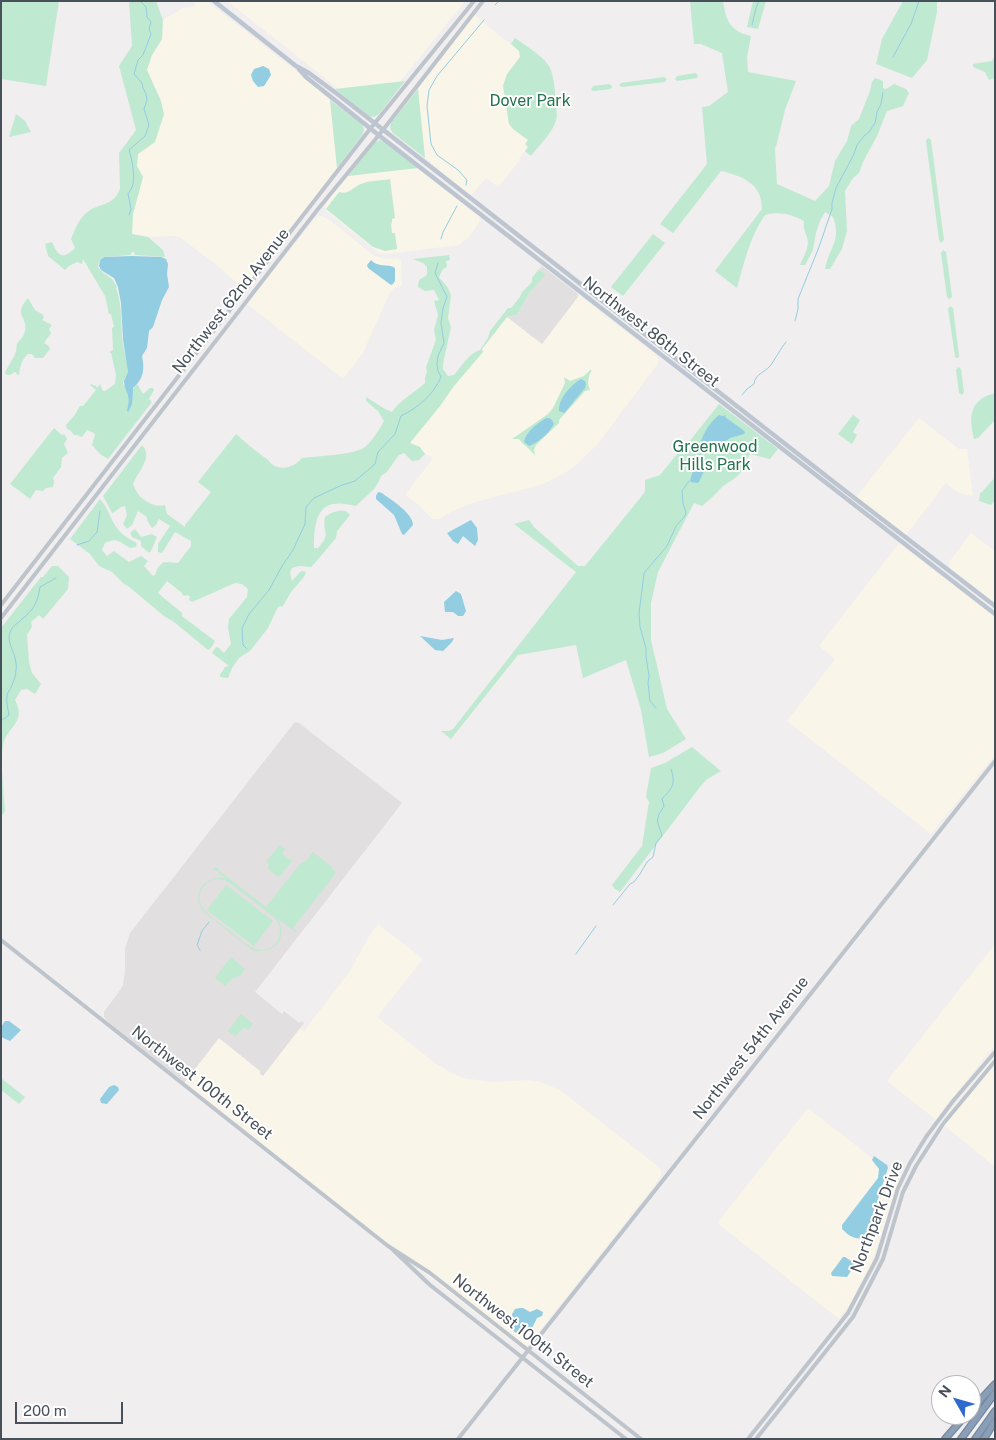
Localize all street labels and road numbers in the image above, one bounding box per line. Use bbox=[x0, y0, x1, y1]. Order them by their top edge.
street label: Northwest 62nd Avenue bbox=[168, 225, 294, 377]
street label: Northwest 86th Street bbox=[579, 273, 723, 391]
street label: Northwest 54th Avenue bbox=[689, 973, 813, 1123]
street label: Northwest 100th Street bbox=[128, 1022, 276, 1144]
street label: Northpark Drive bbox=[847, 1158, 907, 1276]
street label: Northwest 100th Street bbox=[449, 1270, 597, 1392]

